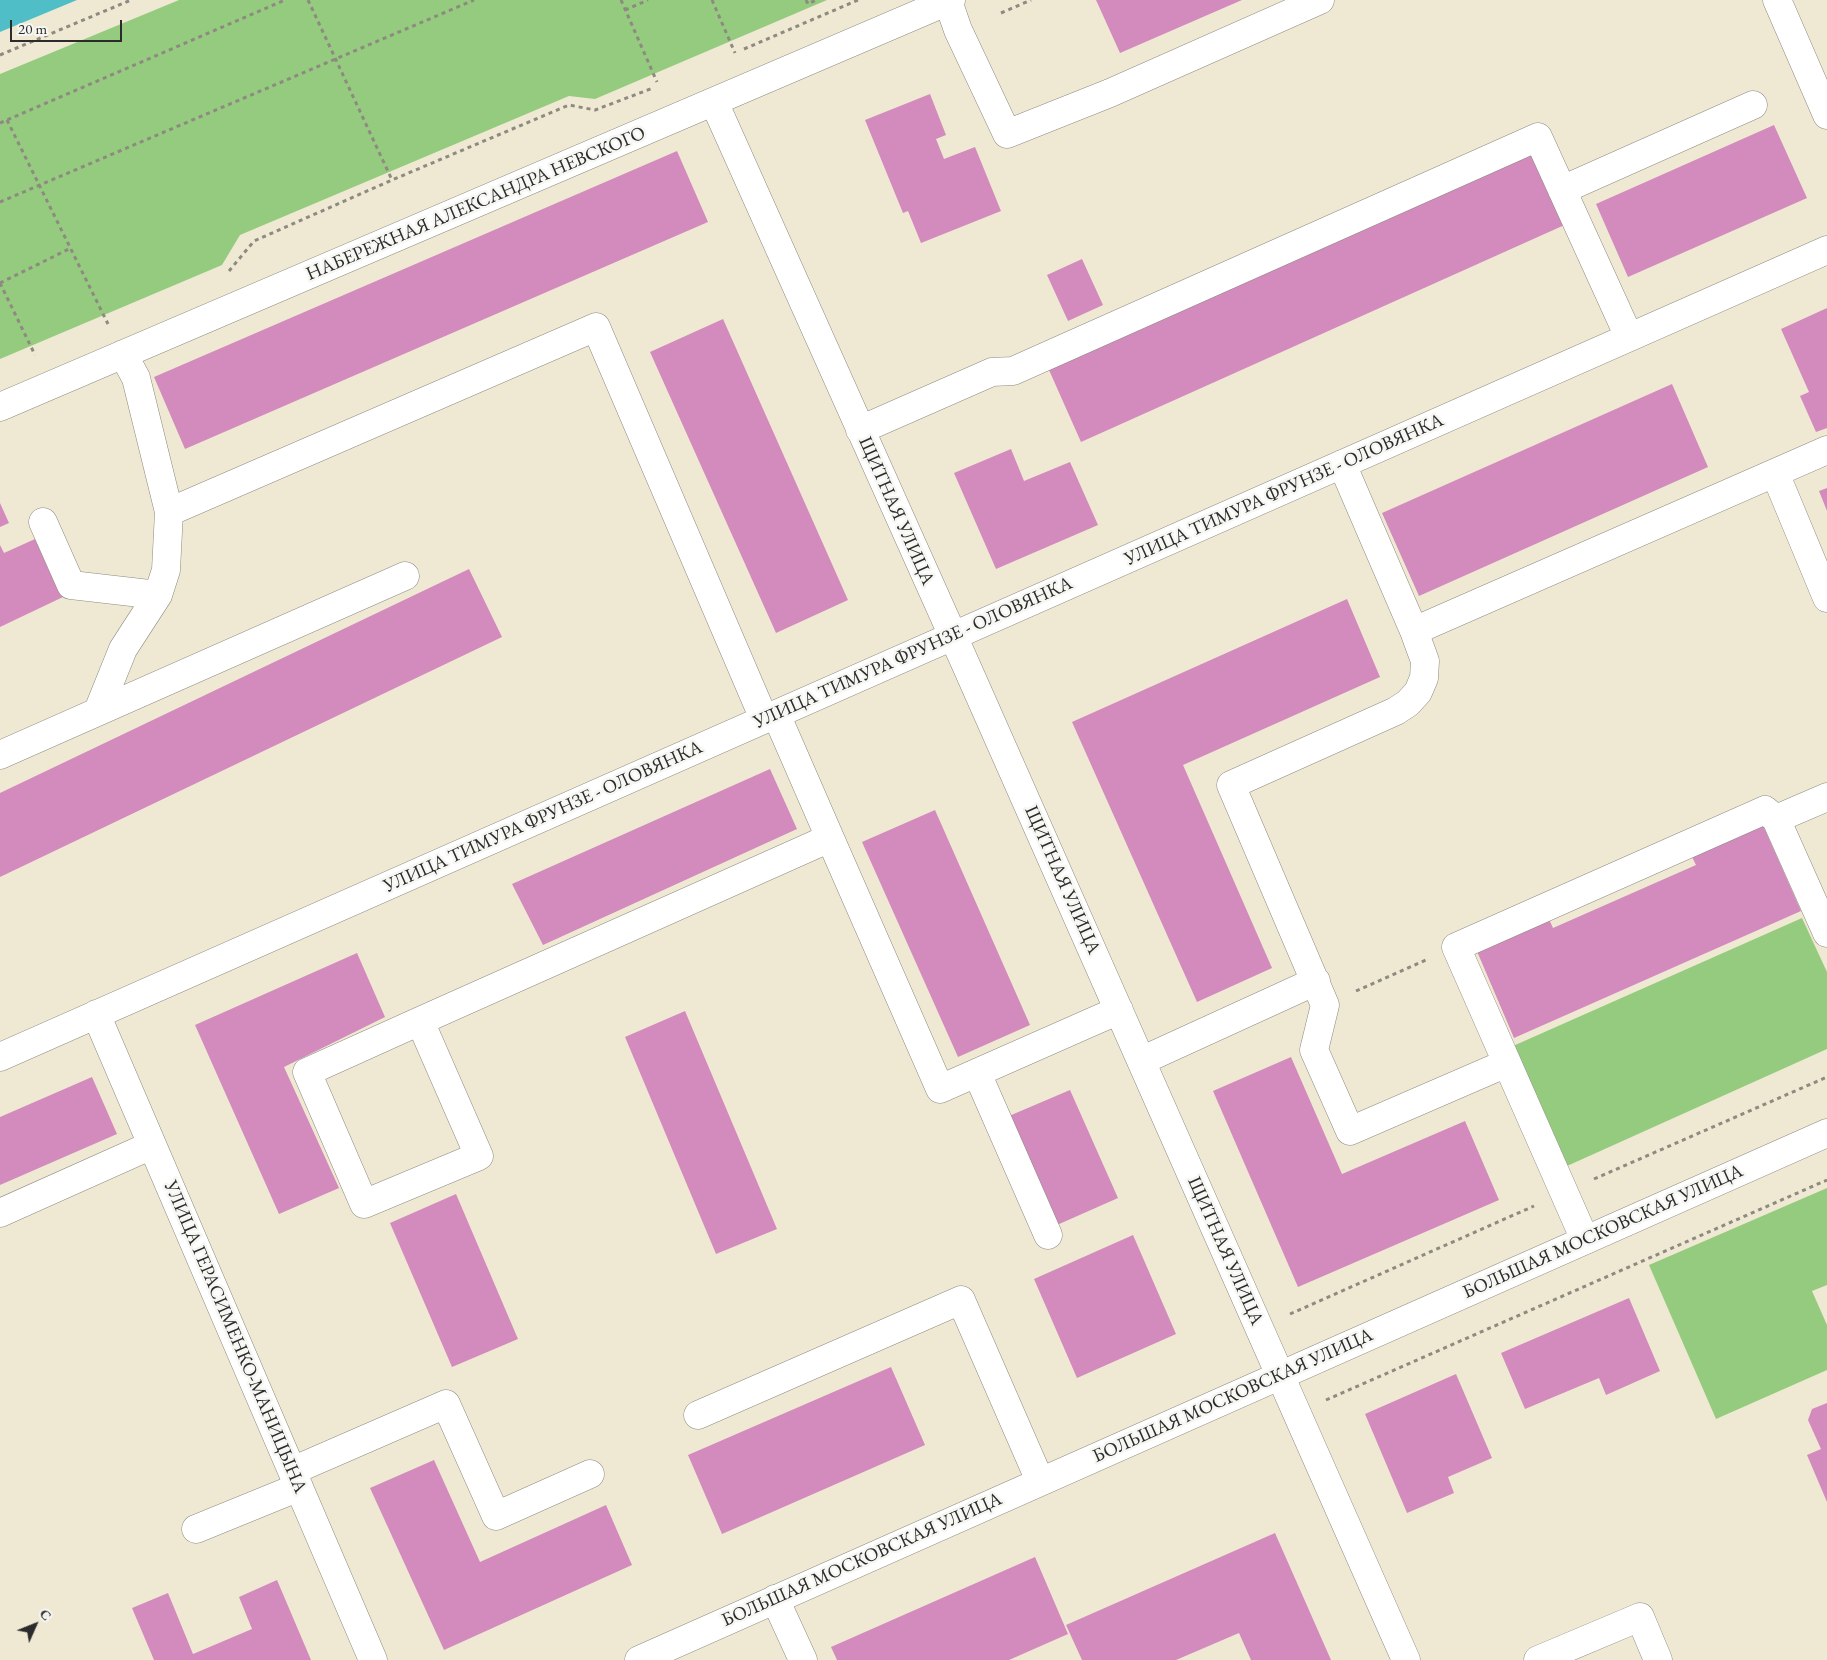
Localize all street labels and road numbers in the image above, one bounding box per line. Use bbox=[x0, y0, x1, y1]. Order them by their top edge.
street label: НАБЕРЕЖНАЯ АЛЕКСАНДРА НЕВСКОГО bbox=[303, 122, 649, 286]
street label: УЛИЦА ТИМУРА ФРУНЗЕ - ОЛОВЯНКА bbox=[1121, 409, 1447, 571]
street label: ЩИТНАЯ УЛИЦА bbox=[853, 433, 939, 589]
street label: УЛИЦА ТИМУРА ФРУНЗЕ - ОЛОВЯНКА bbox=[750, 572, 1076, 734]
street label: УЛИЦА ТИМУРА ФРУНЗЕ - ОЛОВЯНКА bbox=[380, 736, 706, 898]
street label: ЩИТНАЯ УЛИЦА bbox=[1019, 802, 1105, 958]
street label: БОЛЬШАЯ МОСКОВСКАЯ УЛИЦА bbox=[1459, 1160, 1747, 1304]
street label: ЩИТНАЯ УЛИЦА bbox=[1182, 1173, 1268, 1329]
street label: УЛИЦА ГЕРАСИМЕНКО-МАНИЦЫНА bbox=[159, 1177, 311, 1497]
street label: БОЛЬШАЯ МОСКОВСКАЯ УЛИЦА bbox=[1089, 1324, 1377, 1468]
street label: БОЛЬШАЯ МОСКОВСКАЯ УЛИЦА bbox=[718, 1488, 1006, 1632]

